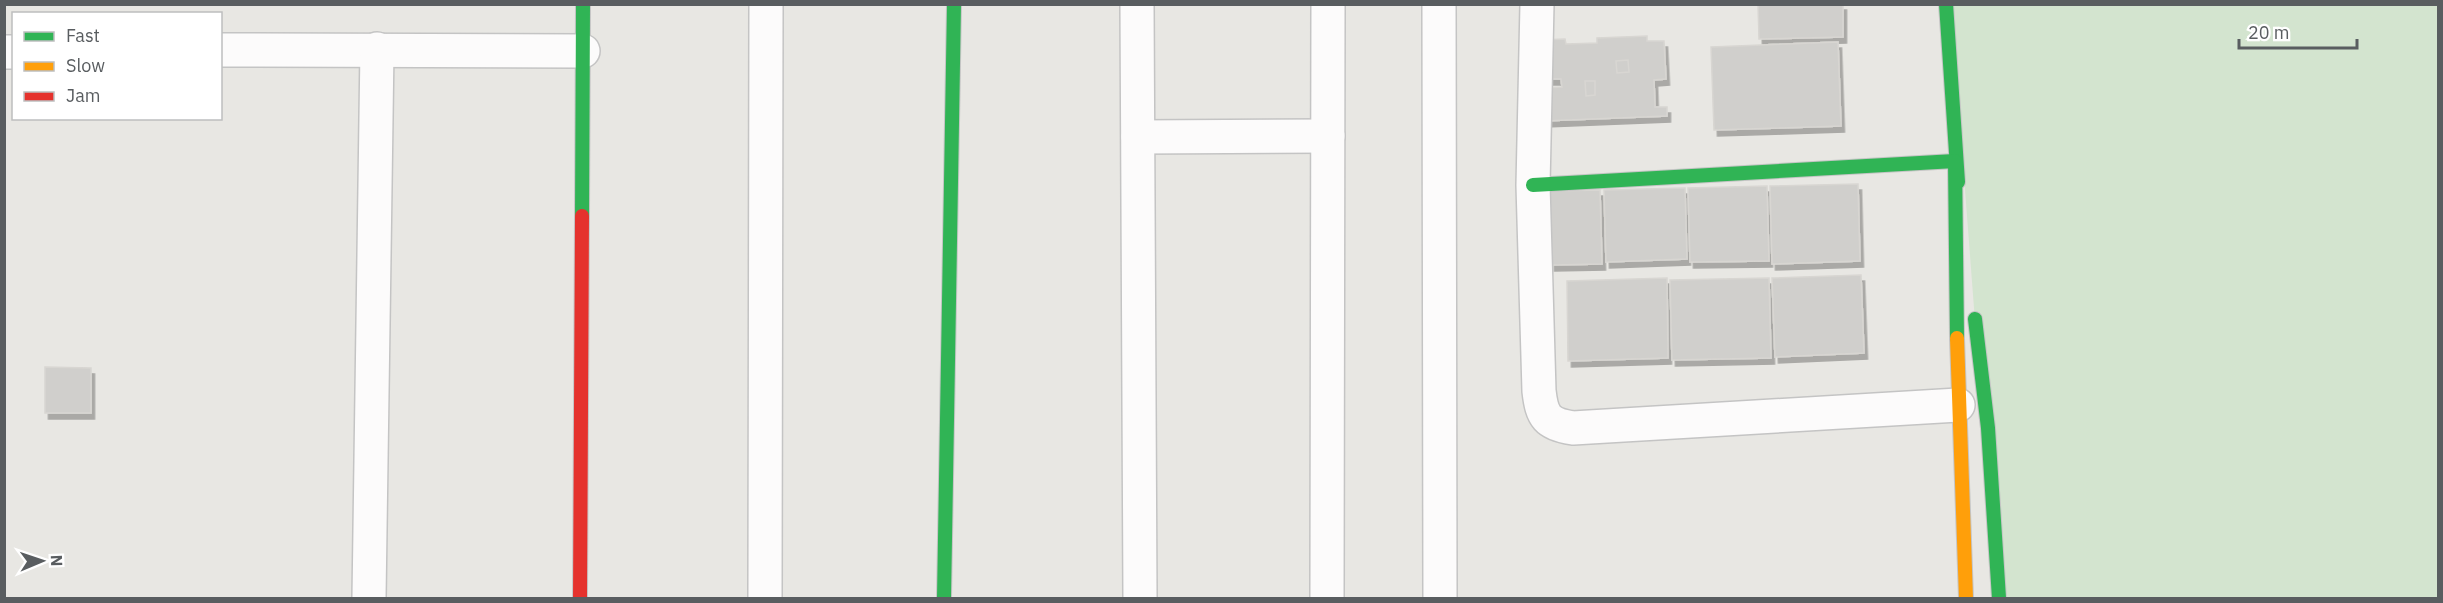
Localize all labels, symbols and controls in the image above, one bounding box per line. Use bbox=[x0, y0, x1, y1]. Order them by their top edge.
legend bbox=[12, 12, 222, 120]
scale bar bbox=[2239, 12, 2358, 50]
text: 20 m bbox=[2248, 21, 2290, 44]
text: Fast bbox=[66, 24, 100, 47]
text: Slow bbox=[66, 54, 105, 77]
text: Jam bbox=[66, 84, 101, 107]
north arrow bbox=[12, 531, 72, 591]
text: N bbox=[47, 554, 67, 567]

